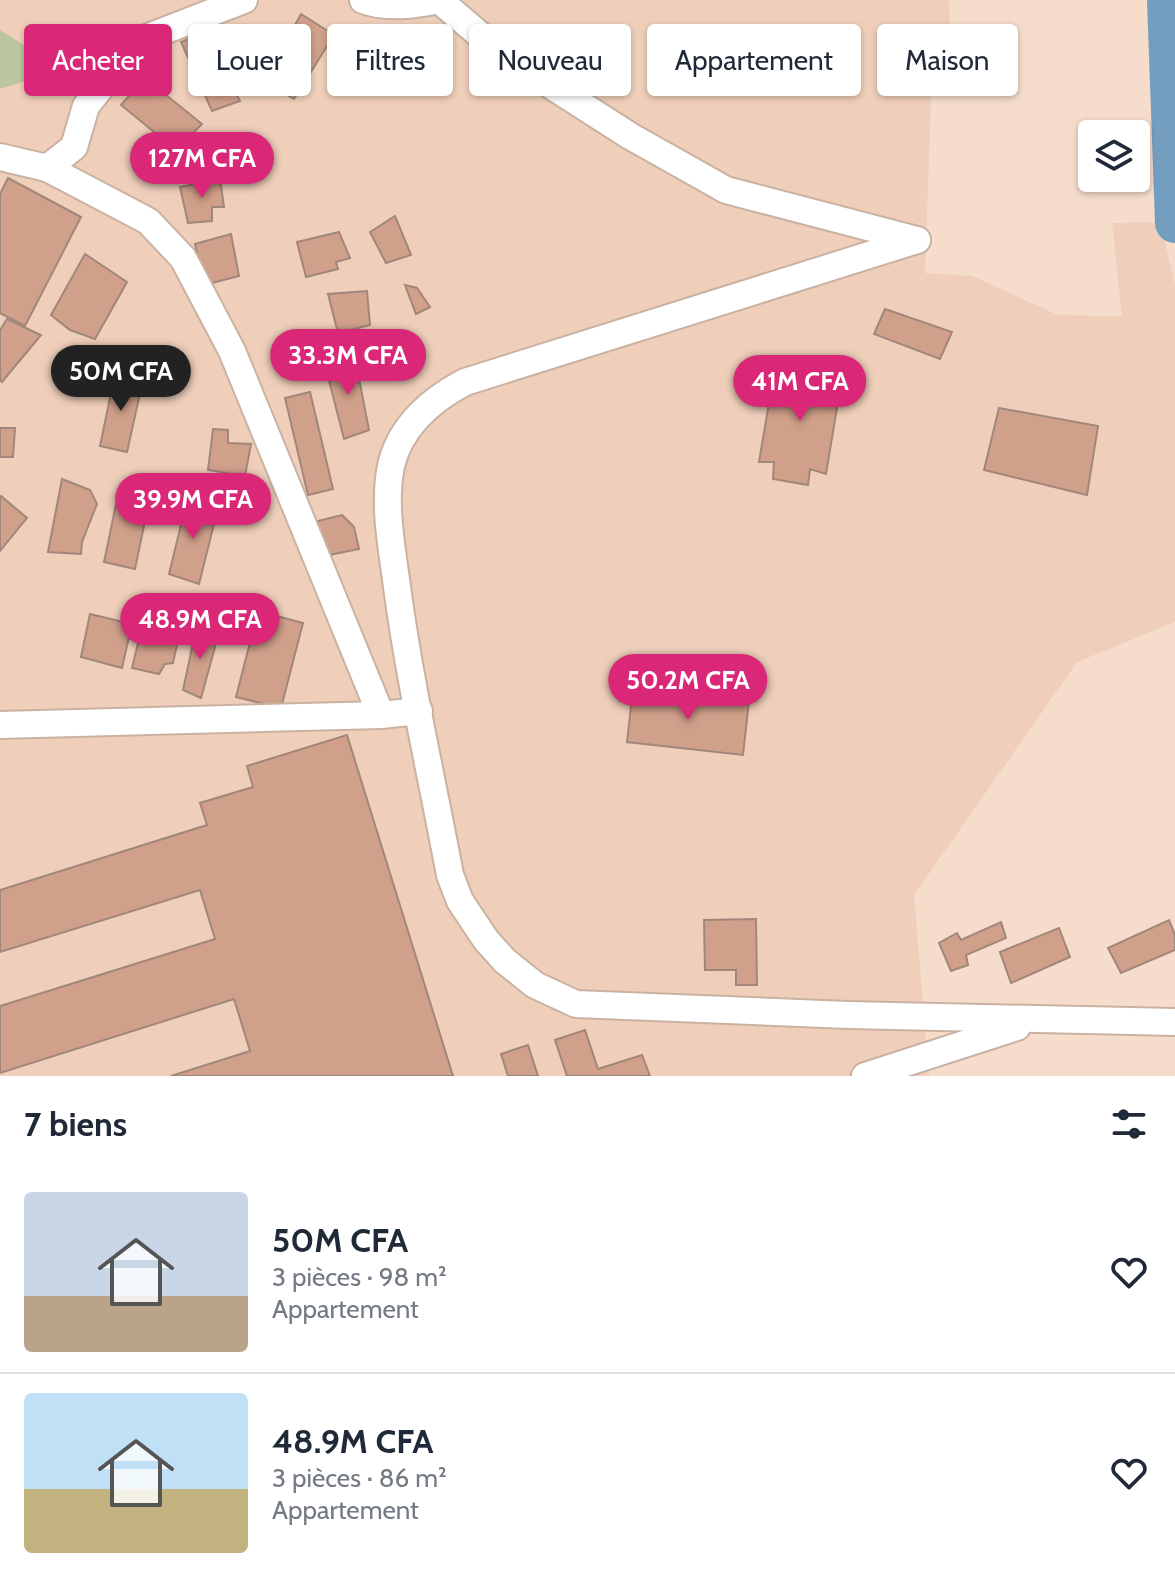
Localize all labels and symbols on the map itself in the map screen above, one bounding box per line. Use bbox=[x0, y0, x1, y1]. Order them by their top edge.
pin: 127M CFA bbox=[119, 132, 285, 200]
pin: 33.3M CFA bbox=[256, 329, 440, 397]
pin: 50M CFA bbox=[47, 345, 195, 413]
pin: 41M CFA bbox=[726, 355, 874, 423]
pin: 39.9M CFA bbox=[101, 473, 285, 541]
pin: 48.9M CFA bbox=[108, 593, 292, 661]
pin: 50.2M CFA bbox=[596, 654, 780, 722]

